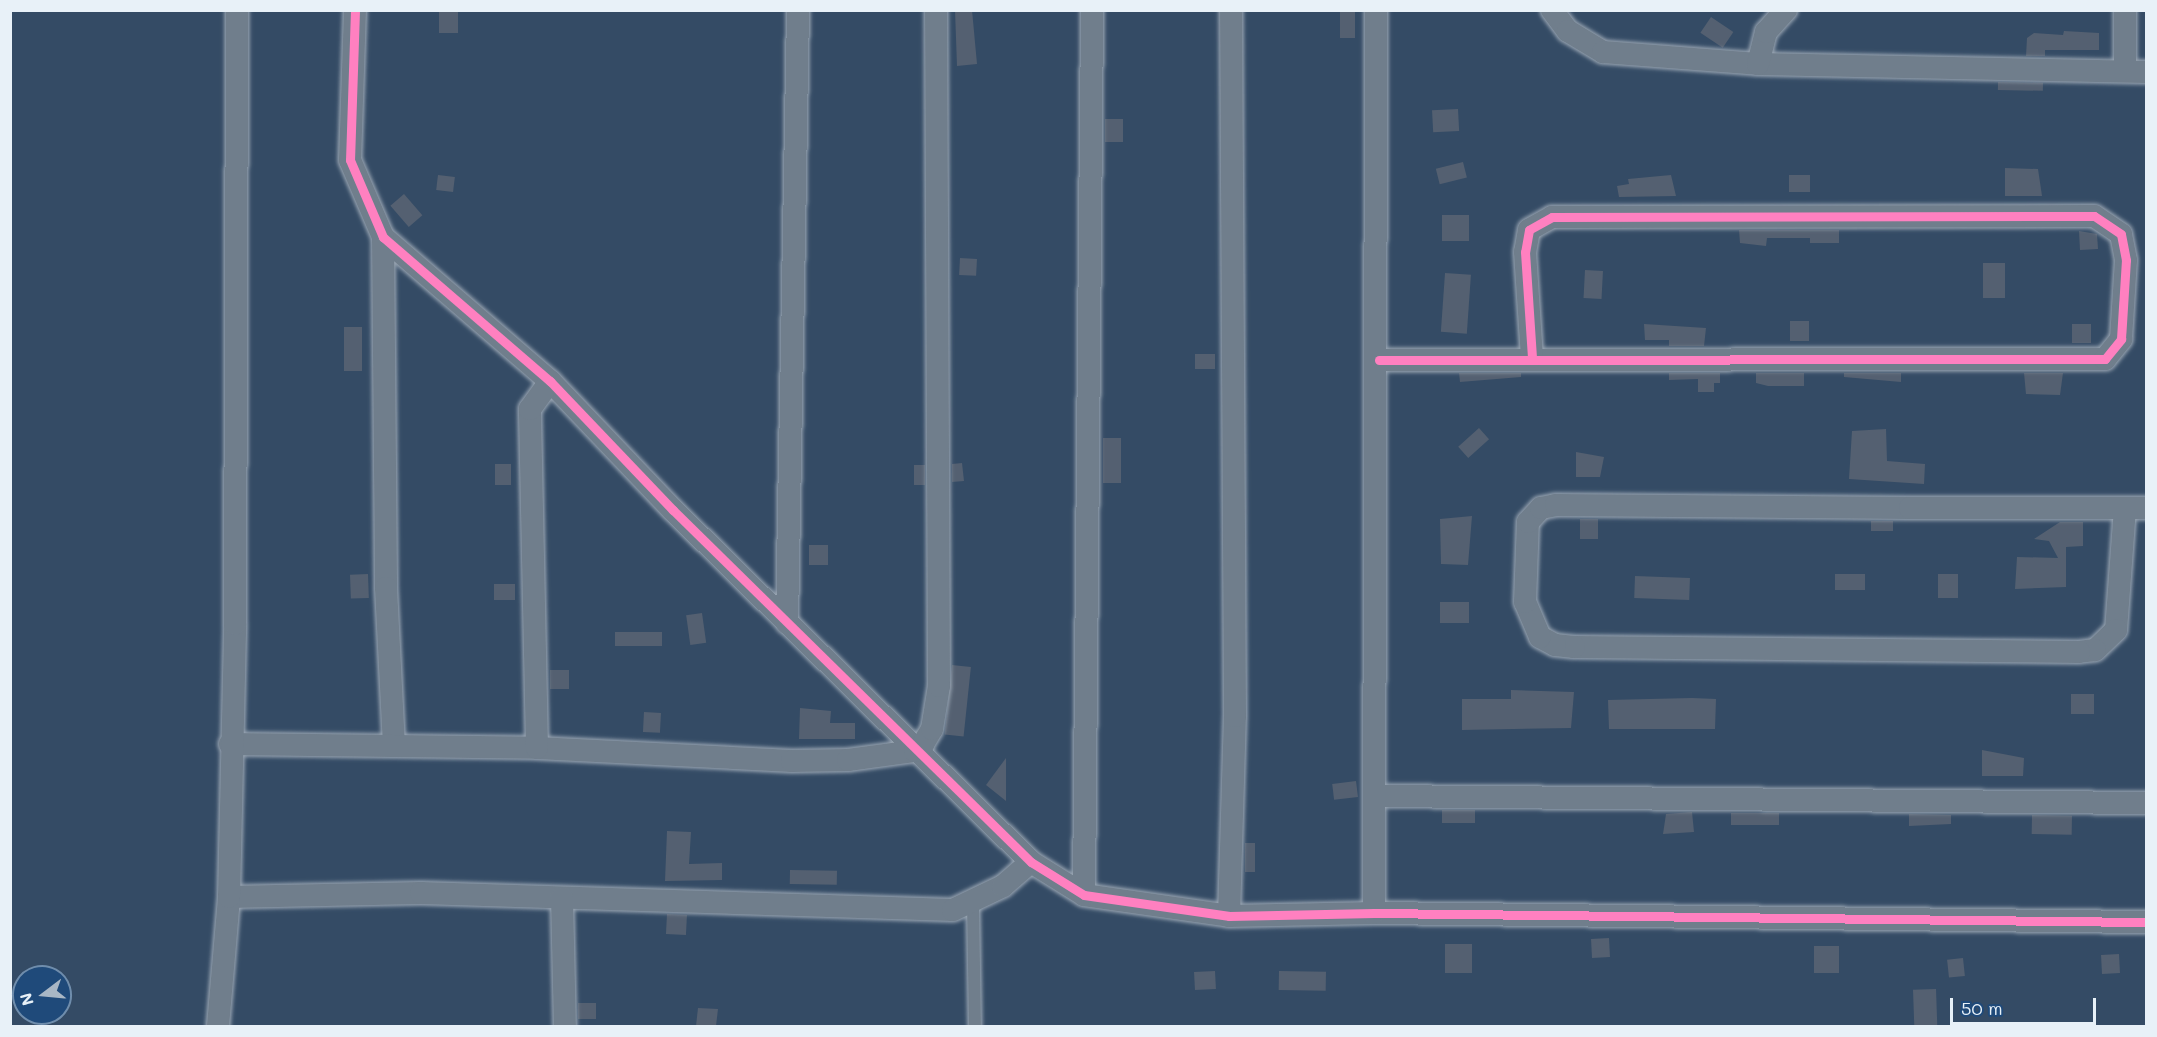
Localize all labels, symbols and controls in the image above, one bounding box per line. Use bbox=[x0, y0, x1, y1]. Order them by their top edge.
north arrow bbox=[12, 965, 72, 1025]
scale bar bbox=[1953, 986, 2098, 1024]
text: N bbox=[14, 991, 38, 1008]
text: 50 m bbox=[1961, 996, 2003, 1020]

